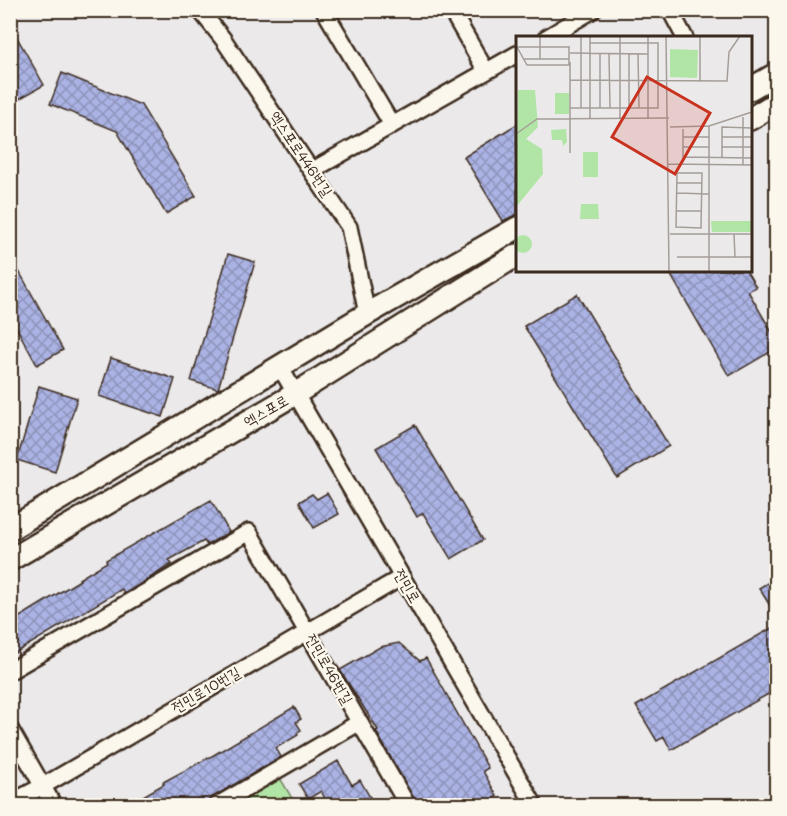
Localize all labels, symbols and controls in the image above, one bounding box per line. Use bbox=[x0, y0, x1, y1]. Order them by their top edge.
inset map bbox=[516, 36, 751, 272]
street label: 엑스포로446번길 bbox=[266, 107, 338, 200]
street label: 엑스포로 bbox=[240, 389, 291, 431]
street label: 전민로 bbox=[390, 565, 426, 606]
street label: 전민로46번길 bbox=[302, 630, 358, 707]
street label: 전민로10번길 bbox=[167, 661, 244, 717]

